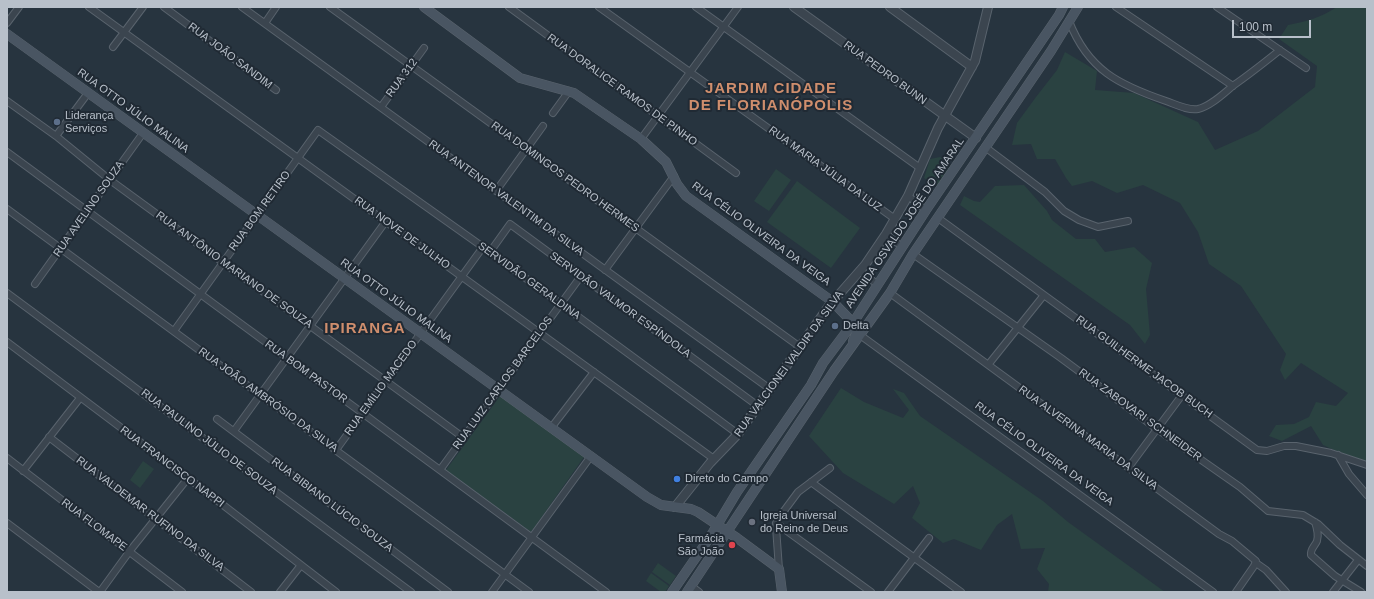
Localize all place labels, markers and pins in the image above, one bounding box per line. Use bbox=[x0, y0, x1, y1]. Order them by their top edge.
place label: Liderança Serviços bbox=[65, 109, 113, 135]
marker: Liderança Serviços bbox=[52, 117, 62, 127]
place label: Delta bbox=[843, 319, 869, 333]
marker: Delta bbox=[830, 321, 840, 331]
place label: Direto do Campo bbox=[685, 472, 768, 486]
marker: Direto do Campo bbox=[672, 474, 682, 484]
place label: Igreja Universal do Reino de Deus bbox=[760, 509, 848, 535]
marker: Igreja Universal do Reino de Deus bbox=[747, 517, 757, 527]
place label: Farmácia São João bbox=[678, 532, 724, 558]
marker: Farmácia São João bbox=[727, 540, 737, 550]

